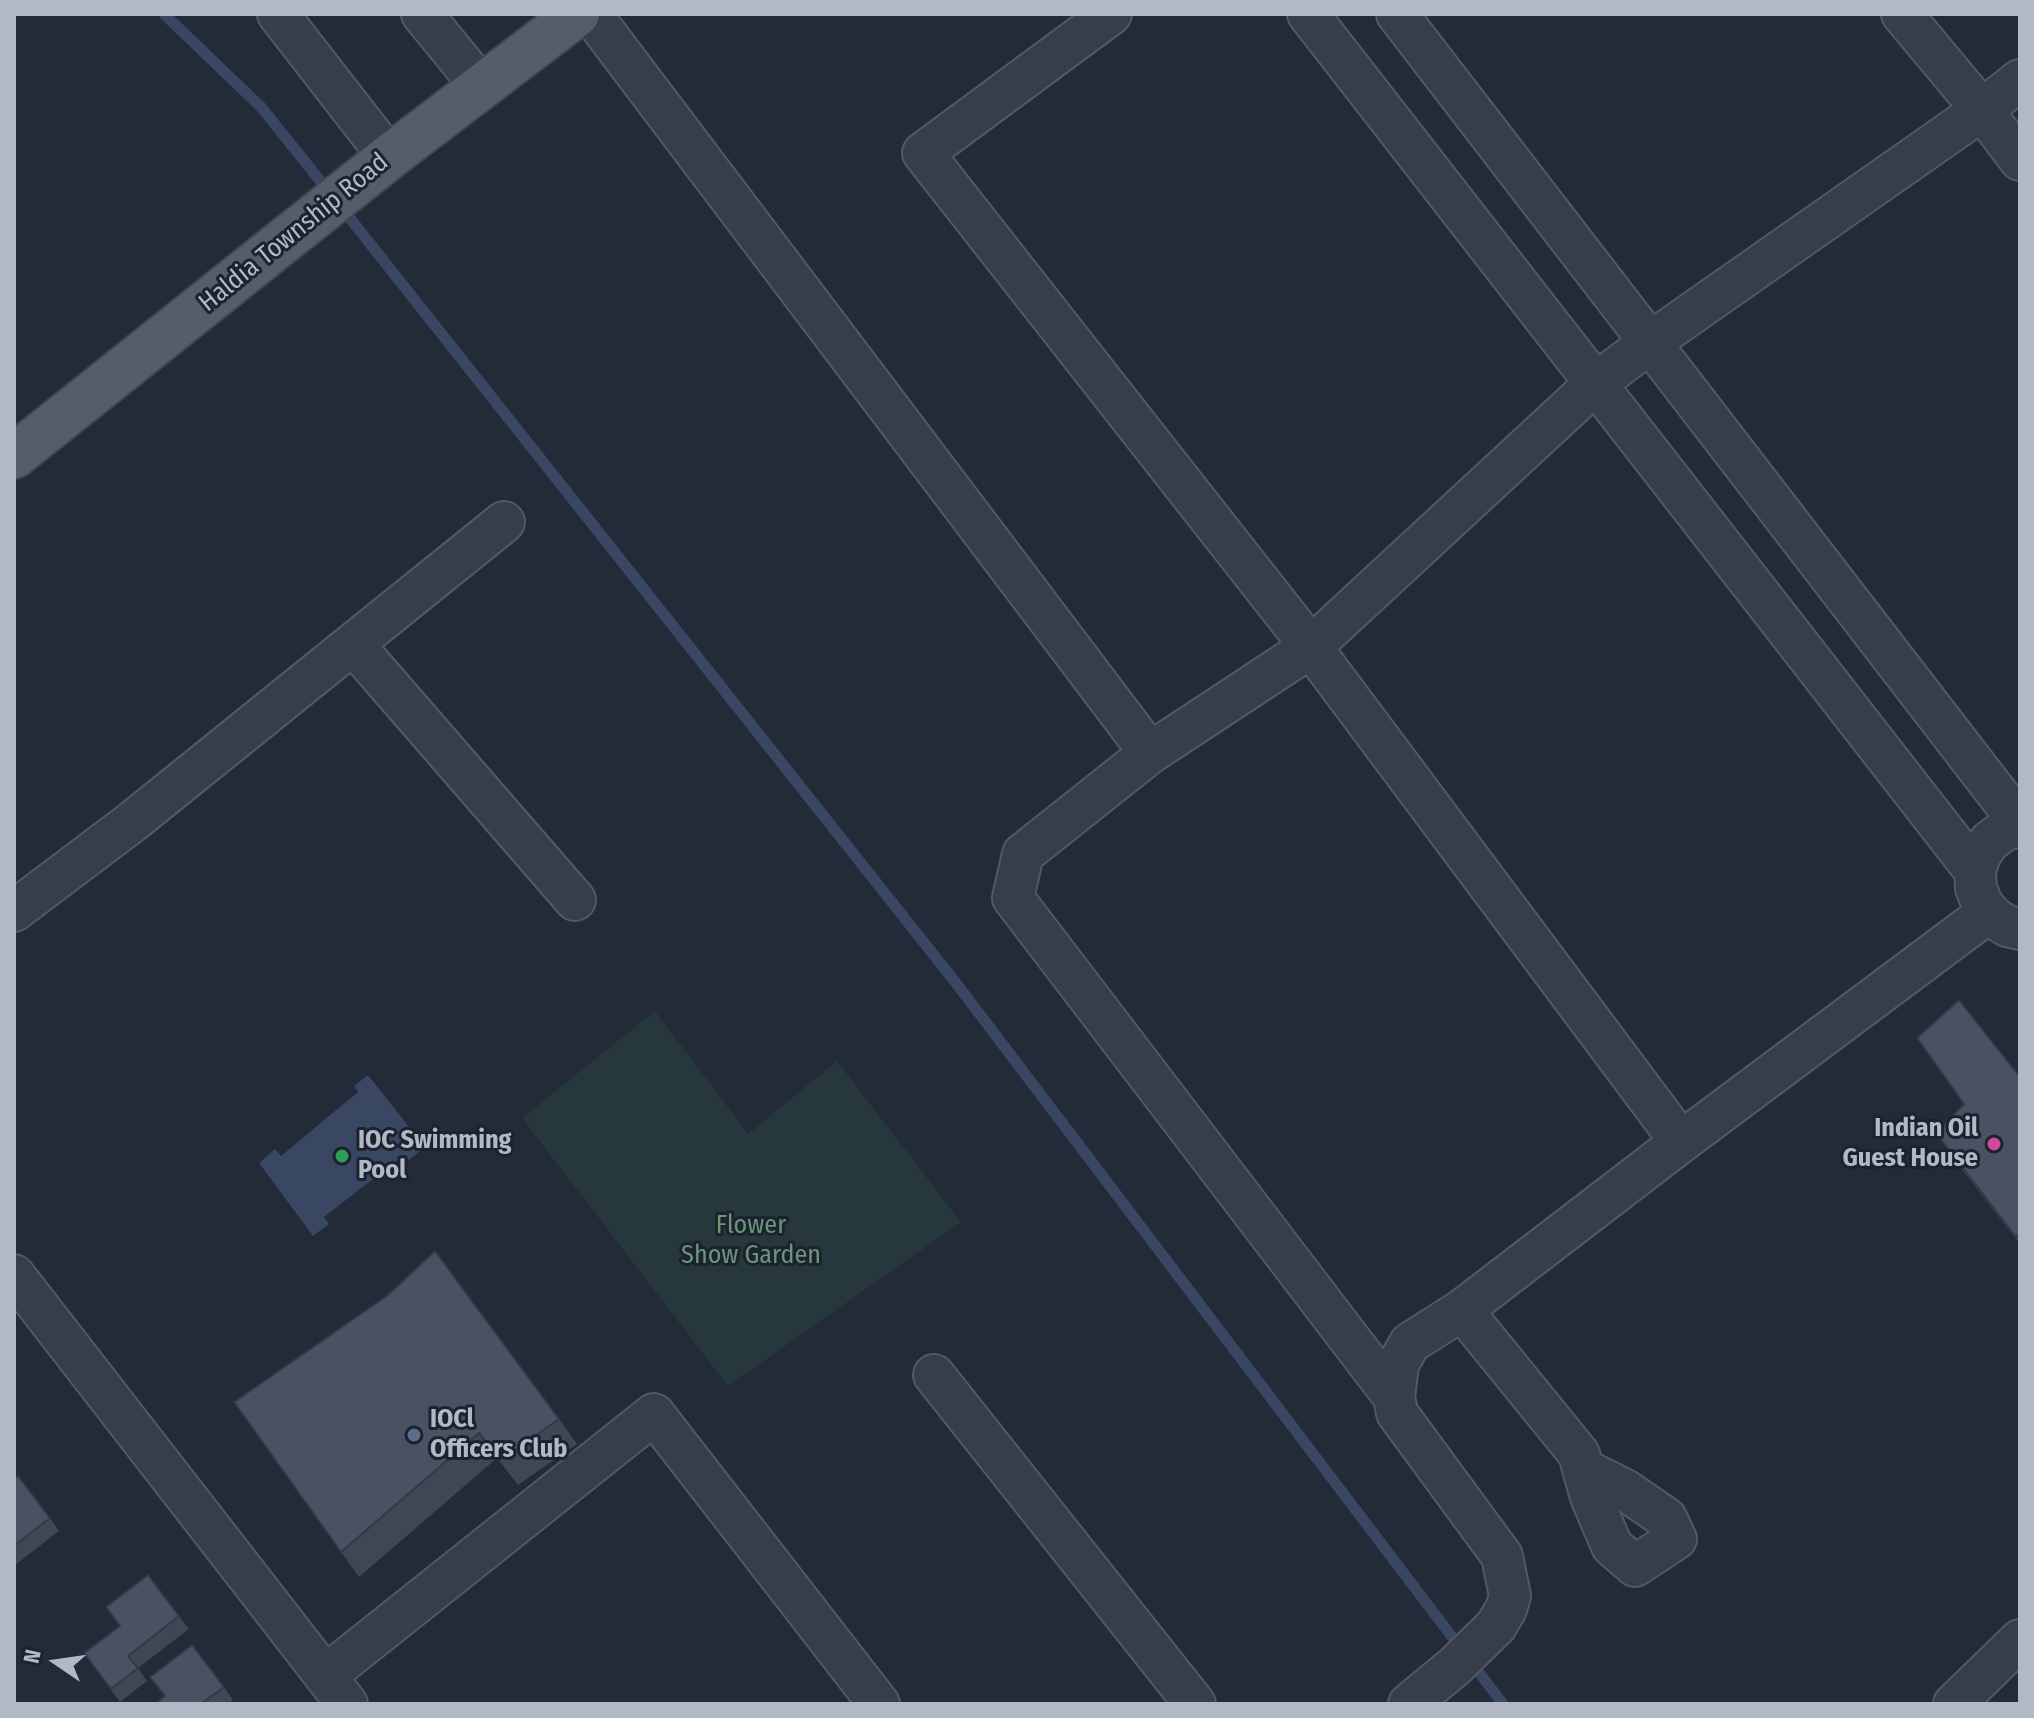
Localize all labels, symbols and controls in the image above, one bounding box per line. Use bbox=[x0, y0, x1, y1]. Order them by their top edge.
street label: Haldia Township Road bbox=[193, 147, 395, 319]
place label: Indian Oil Guest House bbox=[1842, 1113, 1978, 1174]
place label: IOC Swimming Pool bbox=[358, 1125, 511, 1186]
marker: Indian Oil Guest House bbox=[1985, 1135, 2003, 1153]
marker: IOC Swimming Pool bbox=[333, 1147, 351, 1165]
park label: Flower Show Garden bbox=[681, 1210, 821, 1272]
place label: IOCl Officers Club bbox=[430, 1404, 567, 1466]
marker: IOCl Officers Club bbox=[405, 1426, 423, 1444]
north arrow bbox=[16, 1622, 96, 1702]
text: N bbox=[17, 1647, 47, 1666]

